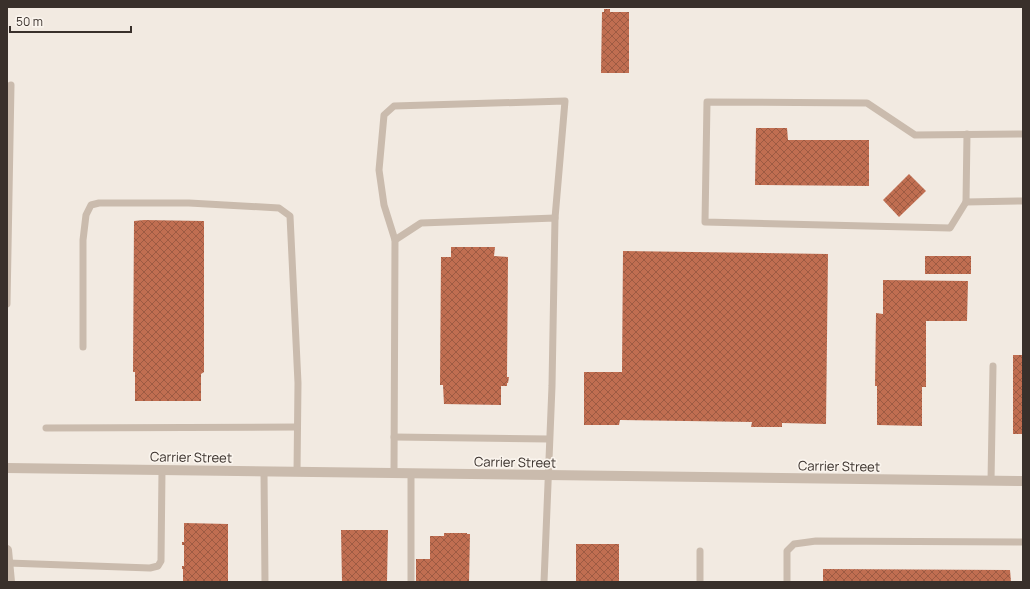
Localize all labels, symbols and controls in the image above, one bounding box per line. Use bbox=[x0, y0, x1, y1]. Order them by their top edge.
scale bar bbox=[10, 8, 131, 34]
text: 50 m bbox=[16, 13, 43, 30]
street label: Carrier Street bbox=[150, 447, 232, 467]
street label: Carrier Street bbox=[474, 452, 556, 472]
street label: Carrier Street bbox=[798, 456, 880, 476]

